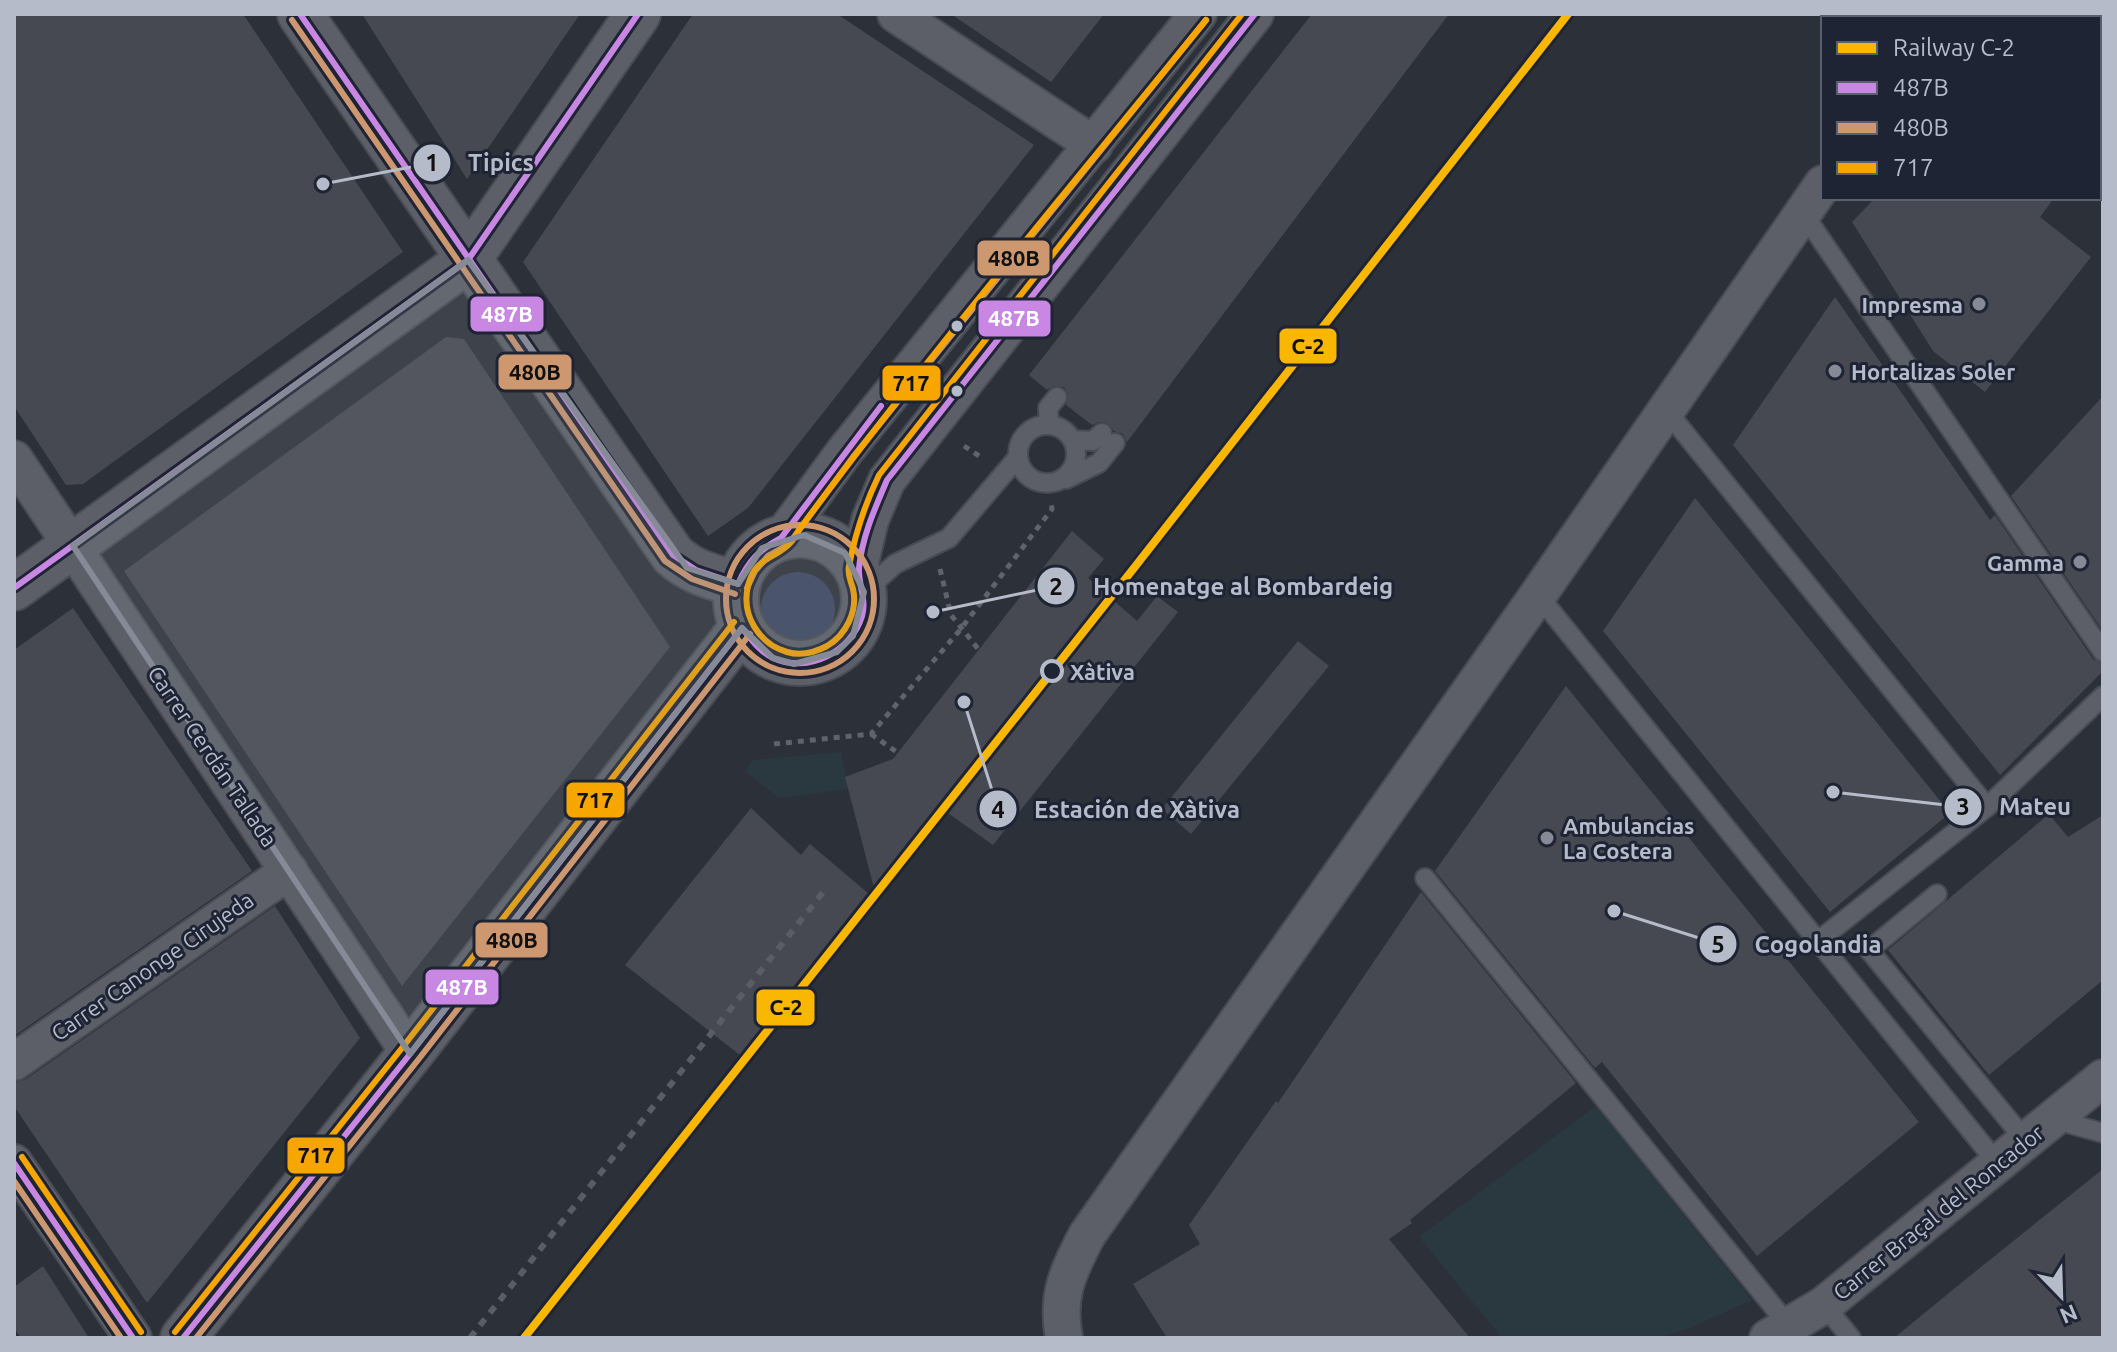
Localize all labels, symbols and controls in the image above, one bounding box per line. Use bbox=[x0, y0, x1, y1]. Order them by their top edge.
legend bbox=[1821, 16, 2101, 200]
text: Railway C-2 bbox=[1893, 34, 2015, 61]
text: 487B bbox=[1893, 74, 1949, 101]
text: 480B bbox=[1893, 114, 1949, 141]
callout: Tipics bbox=[412, 139, 550, 187]
text: 1 bbox=[425, 149, 439, 176]
text: Tipics bbox=[468, 149, 534, 176]
text: 717 bbox=[1893, 154, 1934, 181]
line badge: 480B bbox=[976, 239, 1051, 277]
text: 480B bbox=[988, 245, 1040, 270]
place label: Impresma bbox=[1861, 292, 1963, 317]
line badge: 487B bbox=[469, 295, 545, 333]
marker: Impresma bbox=[1970, 295, 1988, 313]
line badge: 487B bbox=[977, 299, 1052, 338]
text: 487B bbox=[481, 301, 533, 326]
text: 487B bbox=[988, 305, 1040, 330]
unlabelled marker bbox=[949, 318, 965, 334]
line badge: C-2 bbox=[1278, 327, 1338, 365]
text: C-2 bbox=[1291, 333, 1325, 358]
line badge: 480B bbox=[497, 353, 573, 391]
text: 480B bbox=[509, 359, 561, 384]
place label: Hortalizas Soler bbox=[1851, 359, 2015, 384]
marker: Hortalizas Soler bbox=[1826, 362, 1844, 380]
line badge: 717 bbox=[881, 364, 942, 402]
text: 717 bbox=[892, 370, 930, 395]
unlabelled marker bbox=[949, 383, 965, 399]
place label: Gamma bbox=[1987, 550, 2064, 575]
marker: Gamma bbox=[2071, 553, 2089, 571]
callout: Homenatge al Bombardeig bbox=[1036, 562, 1409, 610]
text: 2 bbox=[1049, 573, 1063, 600]
text: Homenatge al Bombardeig bbox=[1093, 573, 1393, 600]
place label: Xàtiva bbox=[1070, 659, 1135, 684]
marker: Xàtiva bbox=[1041, 660, 1063, 682]
street label: Carrer Cerdán Tallada bbox=[143, 661, 283, 851]
line badge: 717 bbox=[565, 781, 626, 819]
callout: Mateu bbox=[1943, 783, 2088, 831]
callout: Estación de Xàtiva bbox=[978, 785, 1256, 833]
text: 717 bbox=[576, 787, 614, 812]
text: 3 bbox=[1956, 793, 1970, 820]
text: Mateu bbox=[1999, 793, 2071, 820]
text: 4 bbox=[991, 796, 1005, 823]
text: Estación de Xàtiva bbox=[1034, 796, 1240, 823]
place label: Ambulancias La Costera bbox=[1563, 813, 1694, 863]
marker: Ambulancias La Costera bbox=[1538, 829, 1556, 847]
street label: Carrer Canonge Cirujeda bbox=[46, 887, 258, 1045]
callout: Cogolandia bbox=[1698, 920, 1897, 968]
line badge: 480B bbox=[474, 921, 549, 959]
text: 480B bbox=[486, 927, 538, 952]
text: 5 bbox=[1711, 931, 1725, 958]
text: Cogolandia bbox=[1755, 931, 1881, 958]
line badge: 487B bbox=[424, 968, 500, 1006]
text: 487B bbox=[436, 974, 488, 999]
line badge: C-2 bbox=[755, 988, 816, 1027]
text: C-2 bbox=[769, 994, 803, 1019]
street label: Carrer Braçal del Roncador bbox=[1828, 1119, 2049, 1305]
line badge: 717 bbox=[286, 1136, 346, 1175]
text: 717 bbox=[297, 1142, 335, 1167]
north arrow bbox=[2021, 1256, 2101, 1336]
text: N bbox=[2057, 1300, 2081, 1330]

